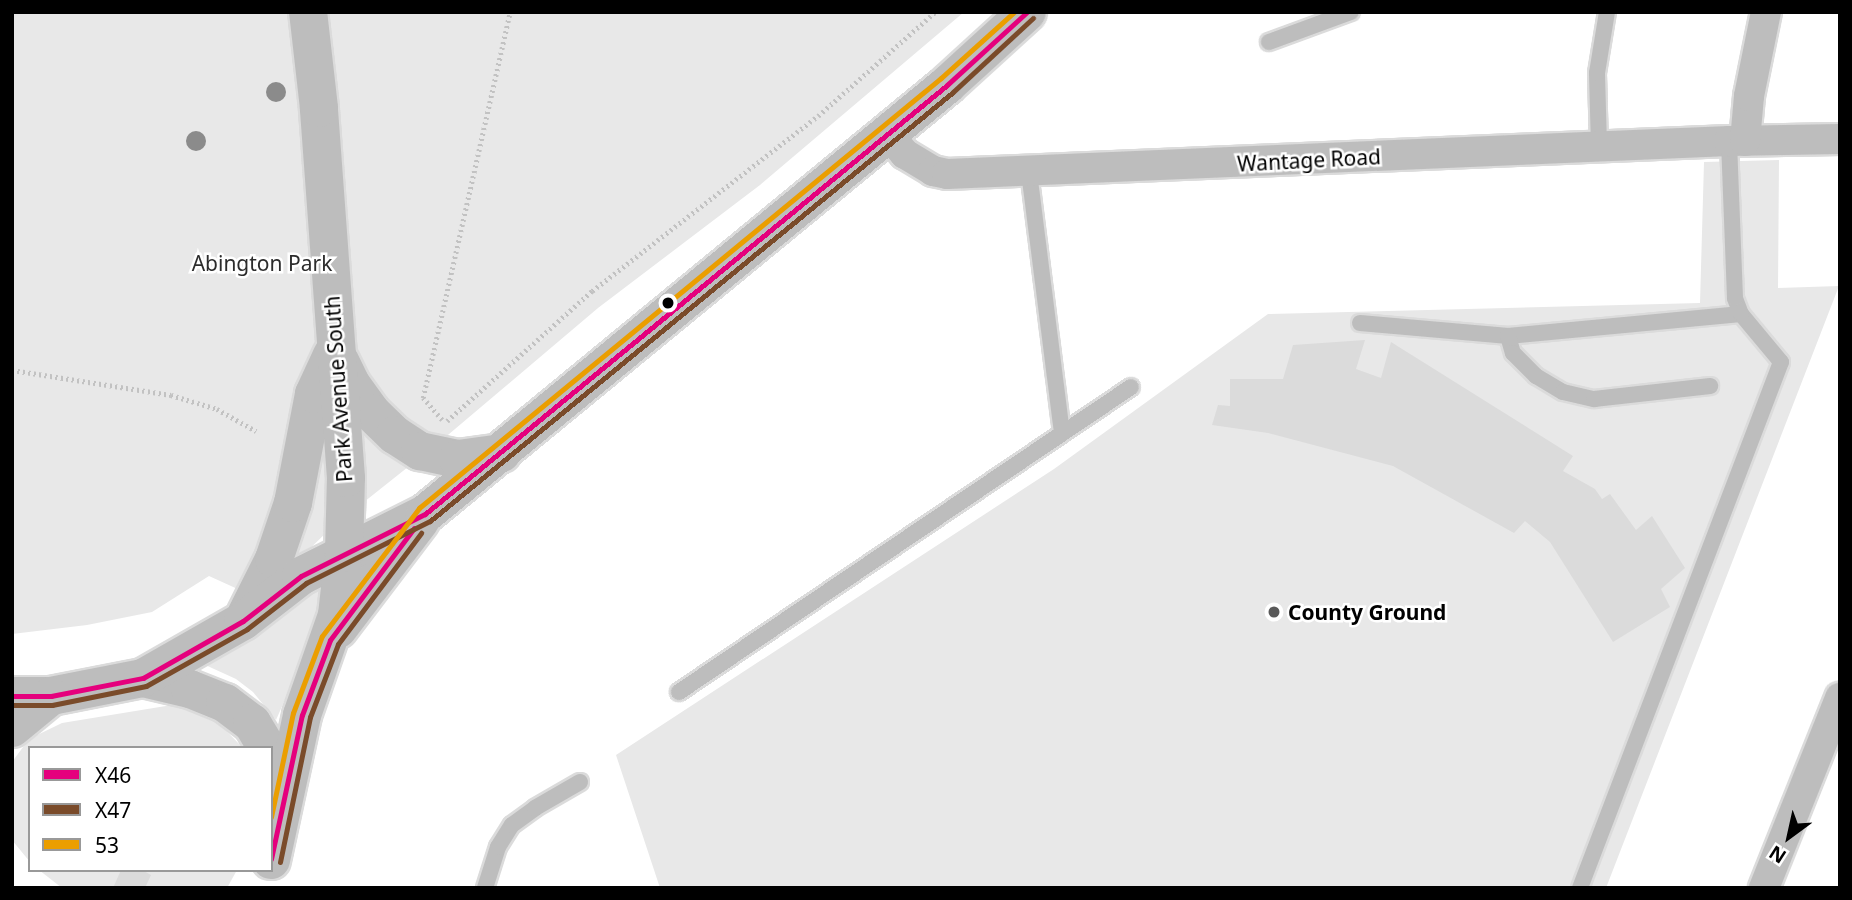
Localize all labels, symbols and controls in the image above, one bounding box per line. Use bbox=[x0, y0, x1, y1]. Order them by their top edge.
street label: Wantage Road bbox=[1236, 144, 1382, 176]
park label: Abington Park bbox=[192, 250, 332, 276]
street label: Park Avenue South bbox=[319, 295, 357, 483]
unlabelled marker bbox=[661, 296, 675, 310]
place label: County Ground bbox=[1288, 599, 1446, 625]
marker: County Ground bbox=[1266, 604, 1282, 620]
legend bbox=[28, 746, 273, 872]
text: X46 bbox=[95, 761, 131, 789]
text: X47 bbox=[95, 796, 131, 824]
north arrow bbox=[1754, 802, 1824, 872]
text: 53 bbox=[95, 831, 119, 859]
text: N bbox=[1764, 840, 1791, 870]

